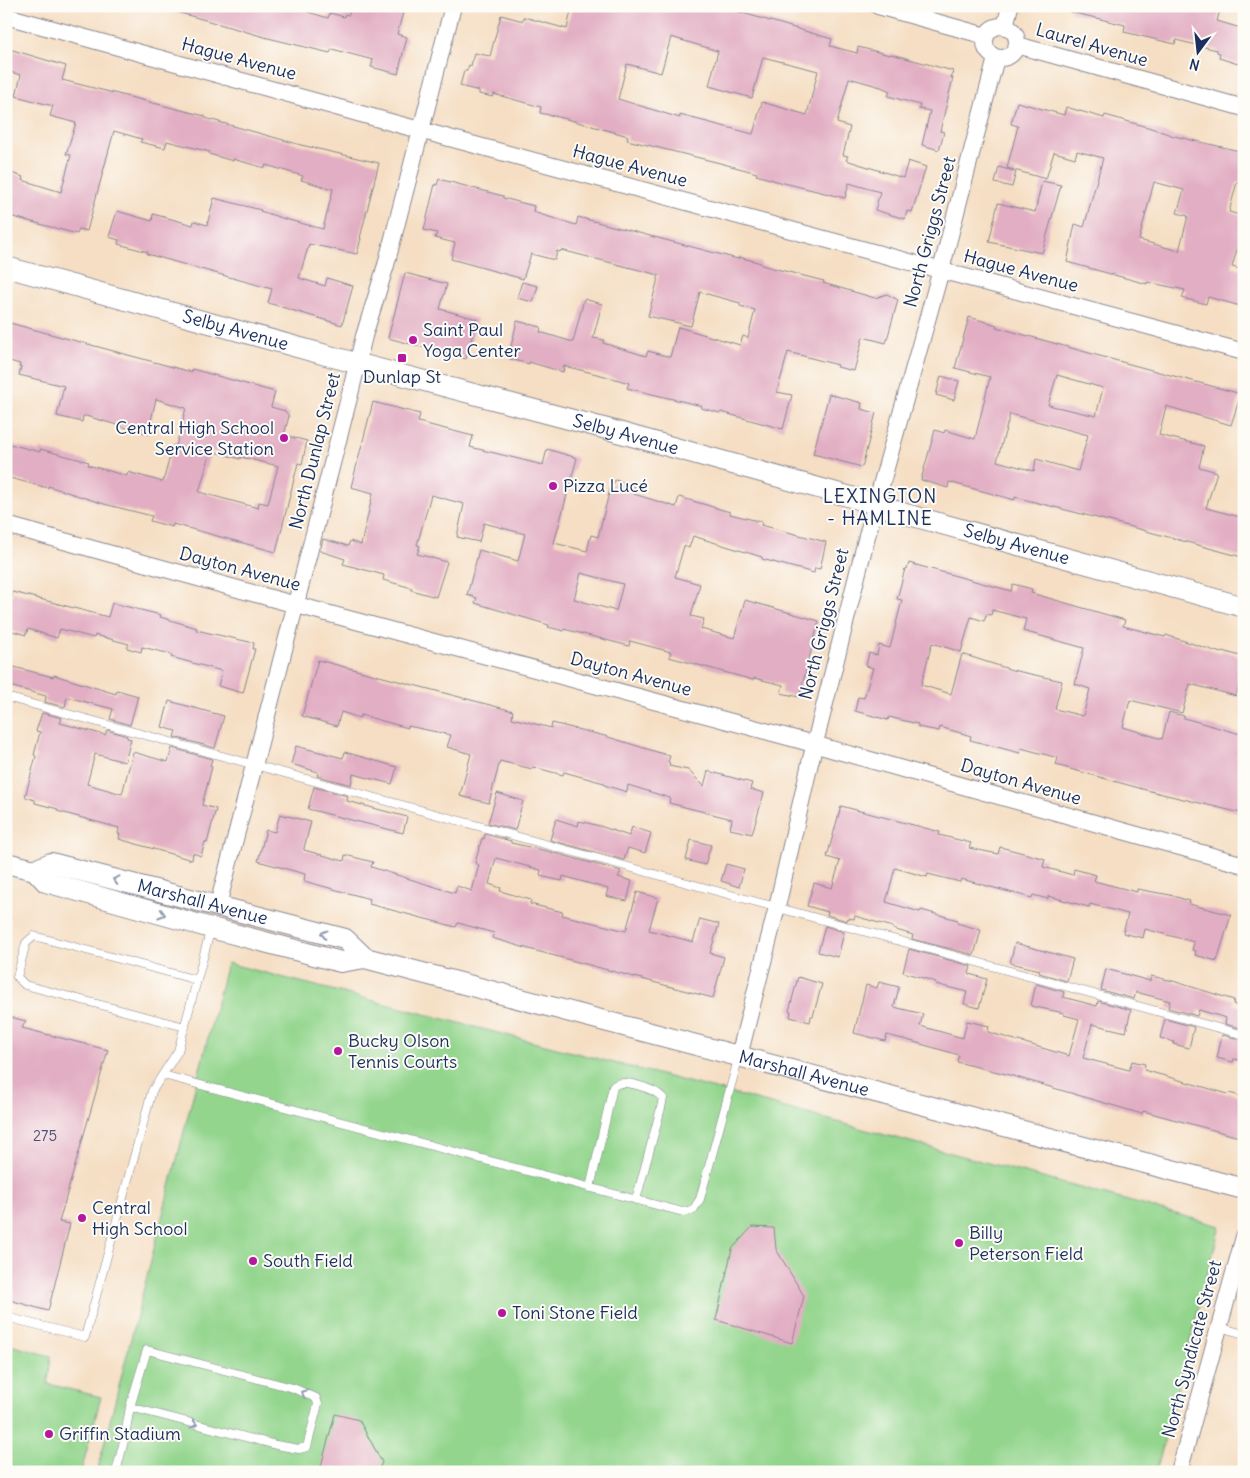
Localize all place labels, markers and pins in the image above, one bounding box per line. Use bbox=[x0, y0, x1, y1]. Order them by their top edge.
place label: Saint Paul Yoga Center bbox=[423, 318, 521, 362]
marker: Saint Paul Yoga Center bbox=[407, 334, 419, 346]
marker: Dunlap St bbox=[396, 352, 408, 364]
place label: Dunlap St bbox=[363, 365, 441, 388]
place label: Central High School Service Station bbox=[115, 416, 274, 460]
marker: Central High School Service Station bbox=[278, 432, 290, 444]
place label: Pizza Lucé bbox=[563, 474, 648, 497]
marker: Pizza Lucé bbox=[547, 480, 559, 492]
place label: Bucky Olson Tennis Courts bbox=[348, 1029, 457, 1073]
marker: Bucky Olson Tennis Courts bbox=[332, 1045, 344, 1057]
place label: Central High School bbox=[92, 1196, 188, 1240]
marker: Central High School bbox=[76, 1212, 88, 1224]
place label: Billy Peterson Field bbox=[969, 1221, 1084, 1265]
marker: Billy Peterson Field bbox=[953, 1237, 965, 1249]
place label: South Field bbox=[263, 1249, 353, 1272]
marker: South Field bbox=[247, 1255, 259, 1267]
place label: Toni Stone Field bbox=[512, 1301, 638, 1324]
marker: Toni Stone Field bbox=[496, 1307, 508, 1319]
place label: Griffin Stadium bbox=[59, 1422, 181, 1445]
marker: Griffin Stadium bbox=[43, 1428, 55, 1440]

